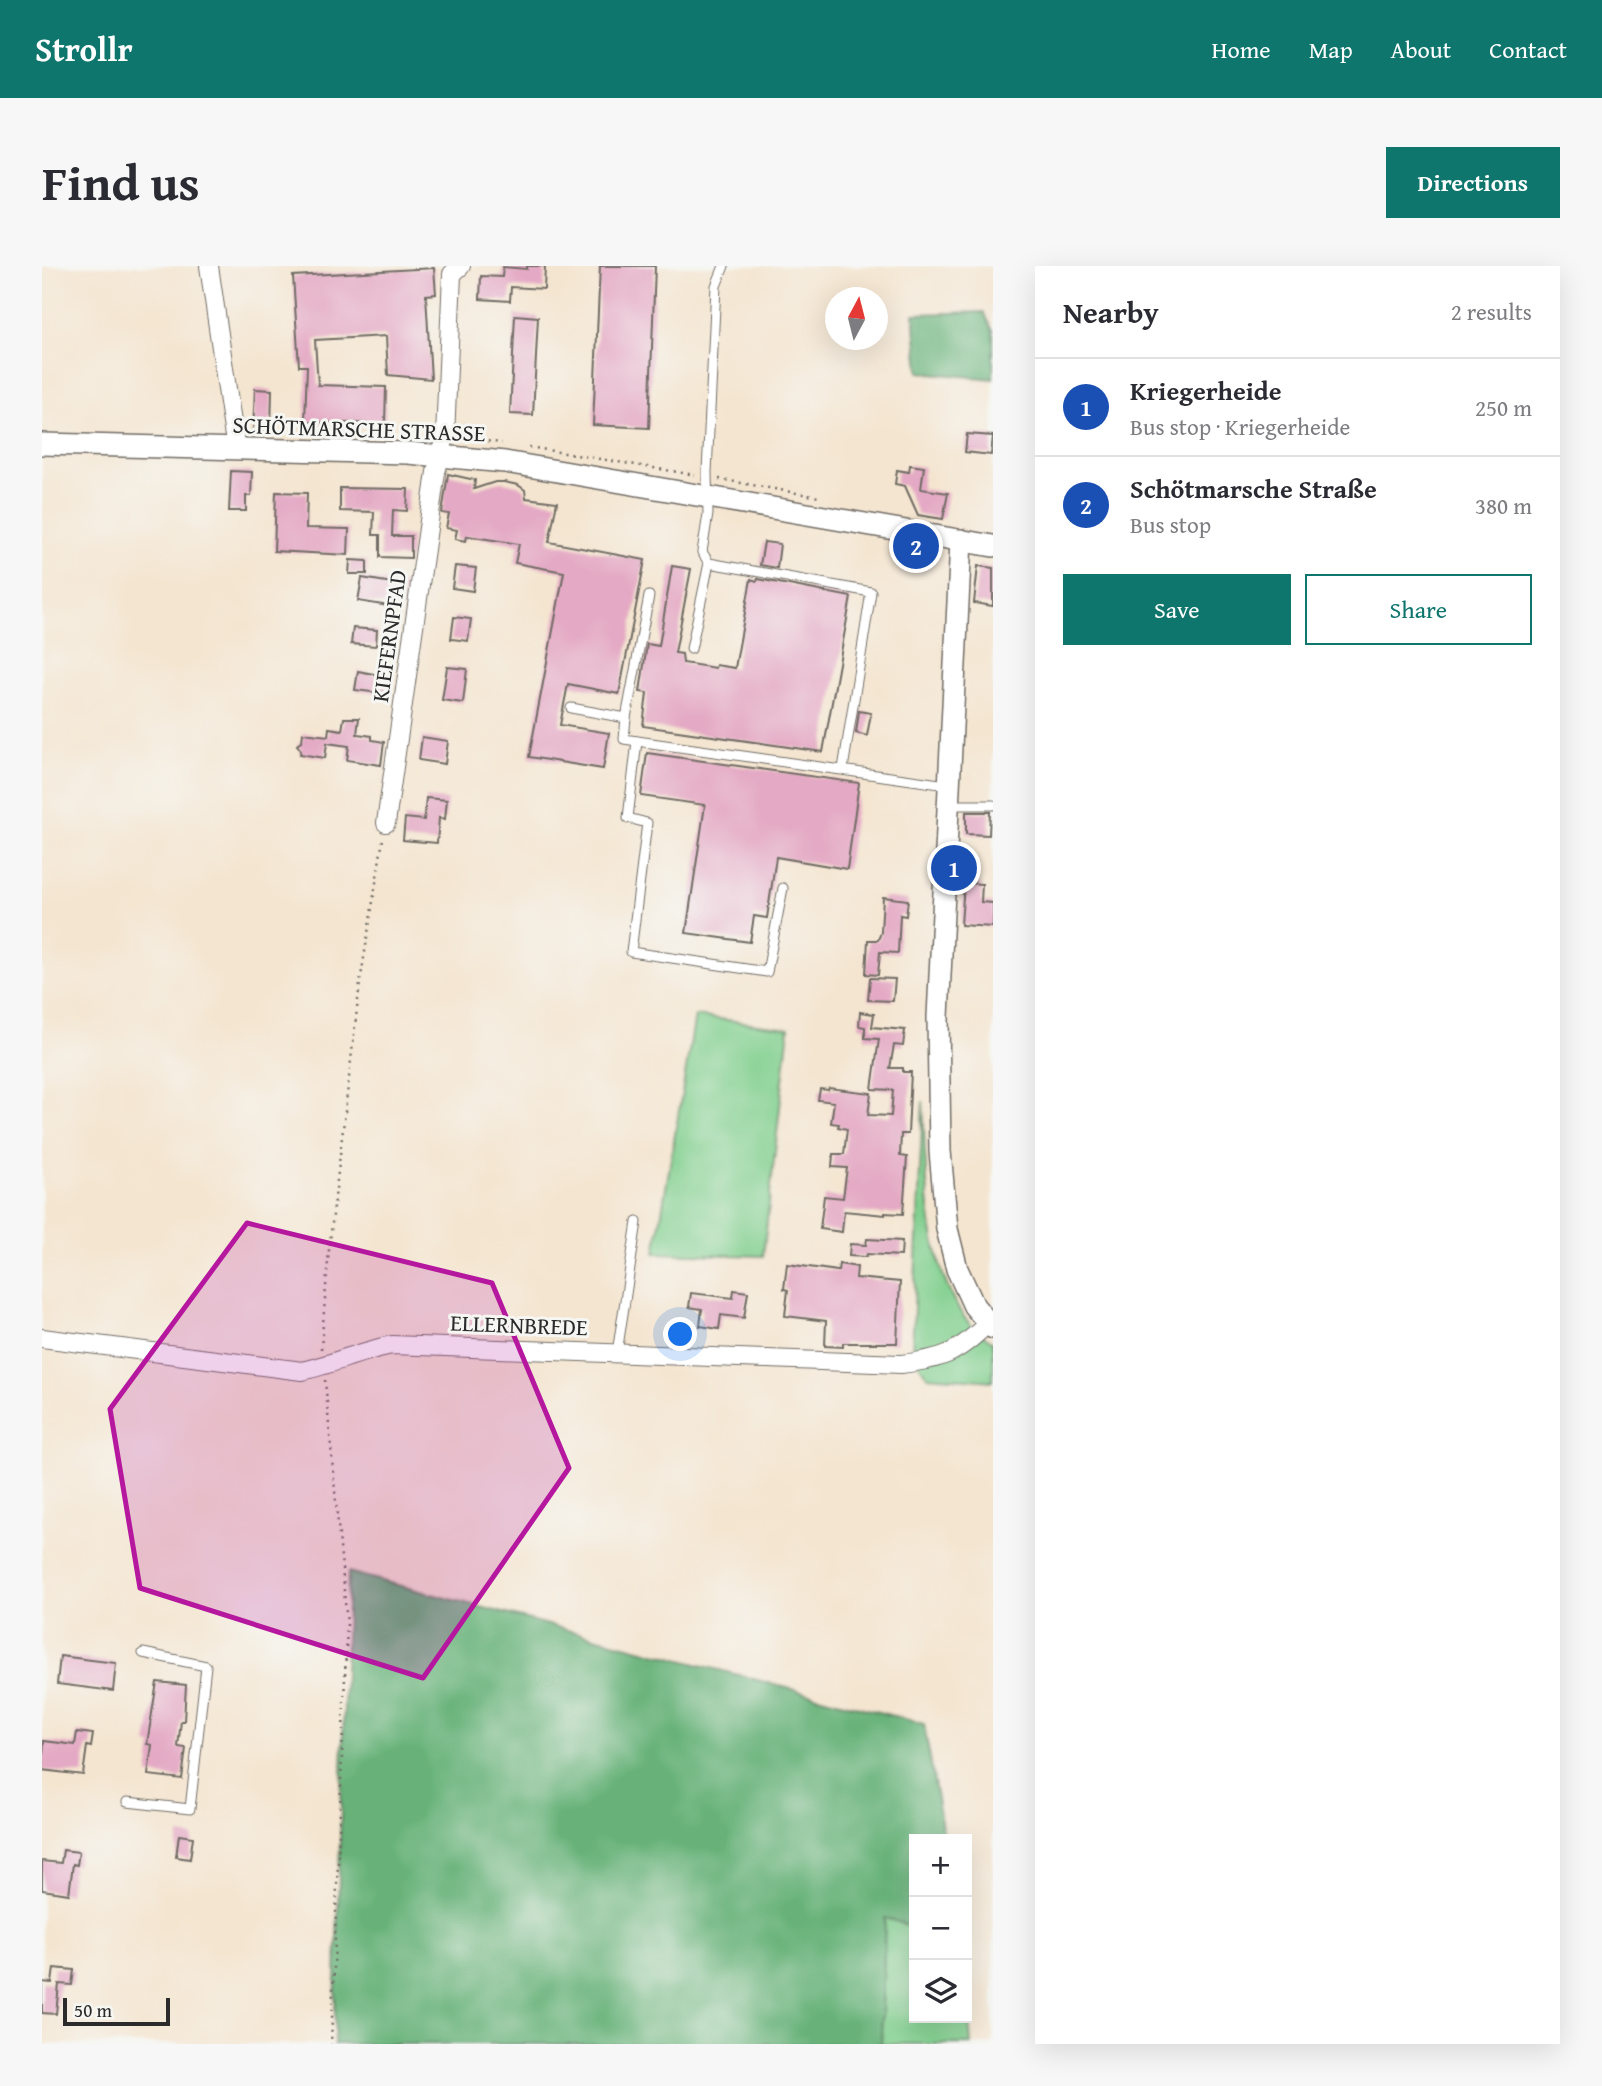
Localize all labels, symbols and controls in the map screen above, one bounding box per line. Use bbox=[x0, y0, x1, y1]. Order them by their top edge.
text: Strollr bbox=[35, 25, 133, 73]
text: Home bbox=[1212, 32, 1271, 67]
text: Map bbox=[1309, 32, 1353, 67]
text: About bbox=[1391, 32, 1451, 67]
text: Contact bbox=[1489, 32, 1567, 67]
text: Find us bbox=[42, 146, 200, 218]
button: Directions bbox=[1386, 147, 1560, 218]
north arrow bbox=[825, 287, 888, 350]
text: Nearby bbox=[1063, 290, 1159, 334]
text: 2 results bbox=[1451, 295, 1532, 328]
text: Kriegerheide bbox=[1130, 371, 1282, 410]
text: 1 bbox=[1080, 391, 1092, 424]
text: 250 m bbox=[1475, 391, 1532, 424]
street label: SCHÖTMARSCHE STRASSE bbox=[232, 408, 486, 449]
text: Bus stop · Kriegerheide bbox=[1130, 410, 1350, 443]
text: Schötmarsche Straße bbox=[1130, 469, 1377, 508]
text: 2 bbox=[1080, 489, 1092, 522]
text: 380 m bbox=[1475, 489, 1532, 522]
text: Bus stop bbox=[1130, 508, 1211, 541]
pin: 2 bbox=[893, 520, 939, 572]
street label: KIEFERNPFAD bbox=[363, 568, 414, 704]
button: Save bbox=[1063, 574, 1291, 645]
button: Share bbox=[1305, 574, 1532, 645]
pin: 1 bbox=[931, 842, 977, 894]
street label: ELLERNBREDE bbox=[450, 1306, 588, 1343]
your location bbox=[663, 1317, 697, 1351]
map controls bbox=[909, 1834, 972, 2023]
button: + bbox=[909, 1834, 972, 1897]
button: − bbox=[909, 1897, 972, 1960]
button: layers bbox=[909, 1960, 972, 2023]
scale bar bbox=[63, 1995, 170, 2027]
text: 50 m bbox=[74, 1996, 112, 2024]

